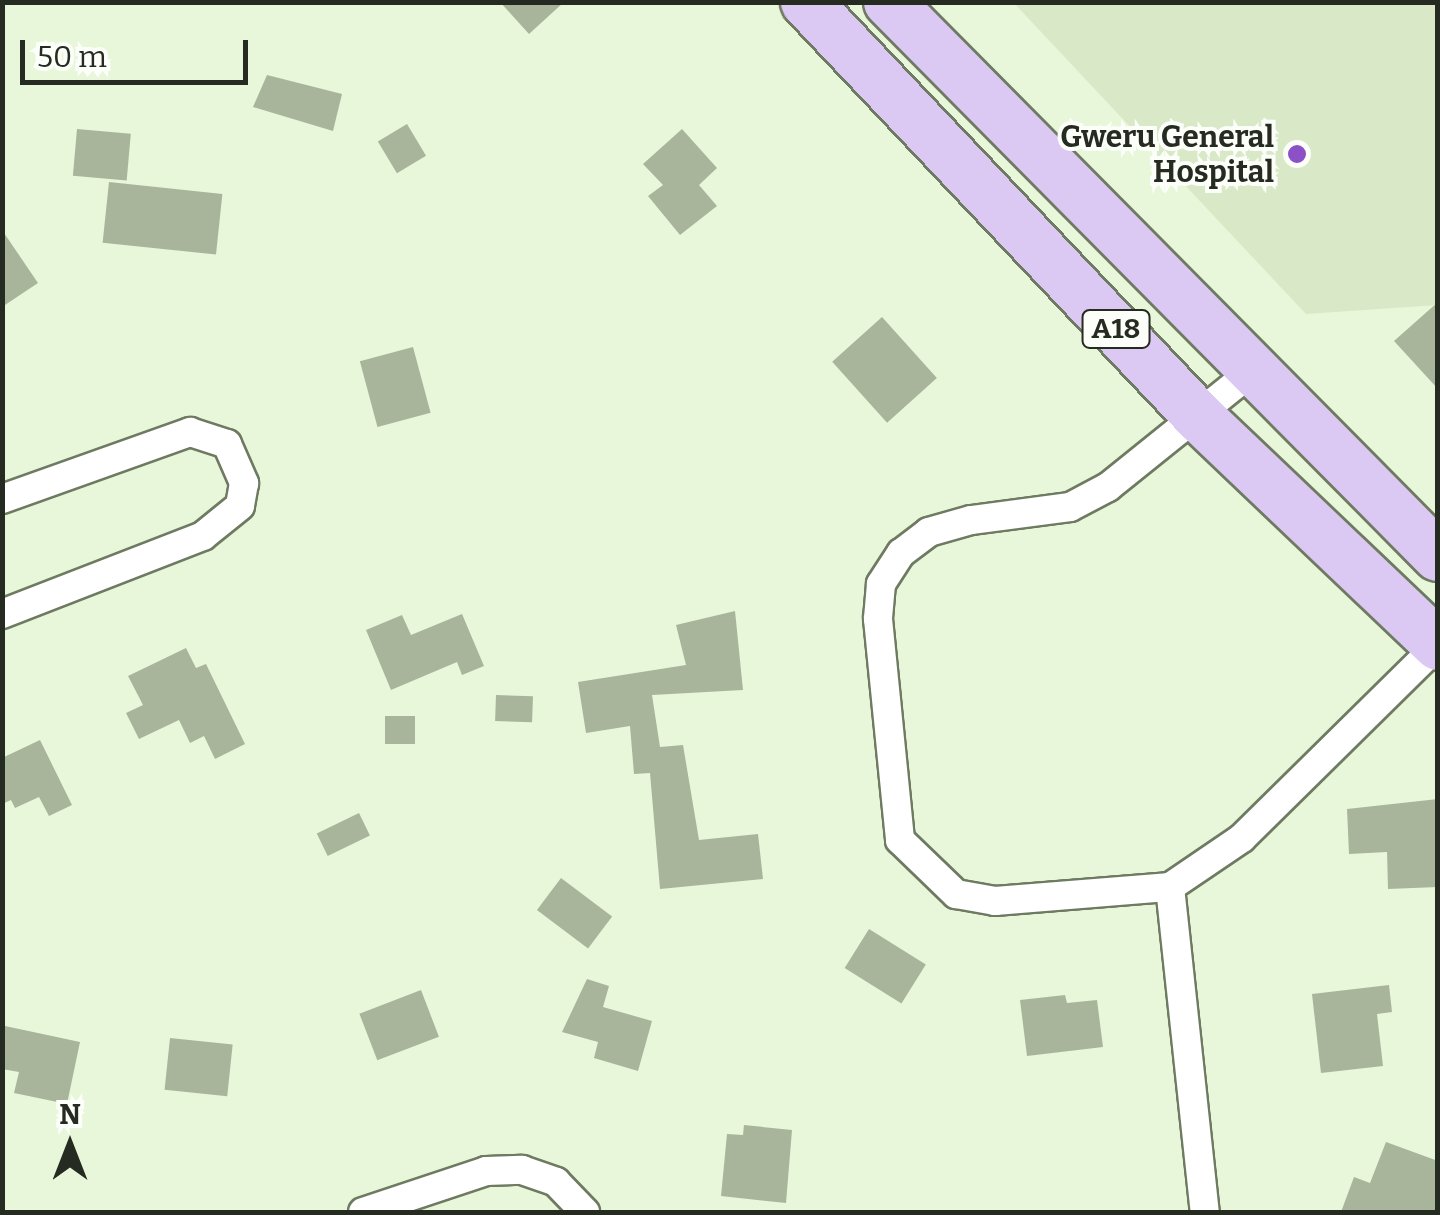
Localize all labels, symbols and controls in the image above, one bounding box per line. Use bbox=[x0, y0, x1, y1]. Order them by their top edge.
scale bar bbox=[25, 20, 252, 82]
text: 50 m bbox=[37, 39, 107, 75]
place label: Gweru General Hospital bbox=[1060, 119, 1274, 190]
marker: Gweru General Hospital bbox=[1284, 141, 1310, 167]
road number: A18 bbox=[1081, 306, 1151, 352]
north arrow bbox=[20, 1095, 120, 1195]
text: N bbox=[59, 1098, 81, 1131]

